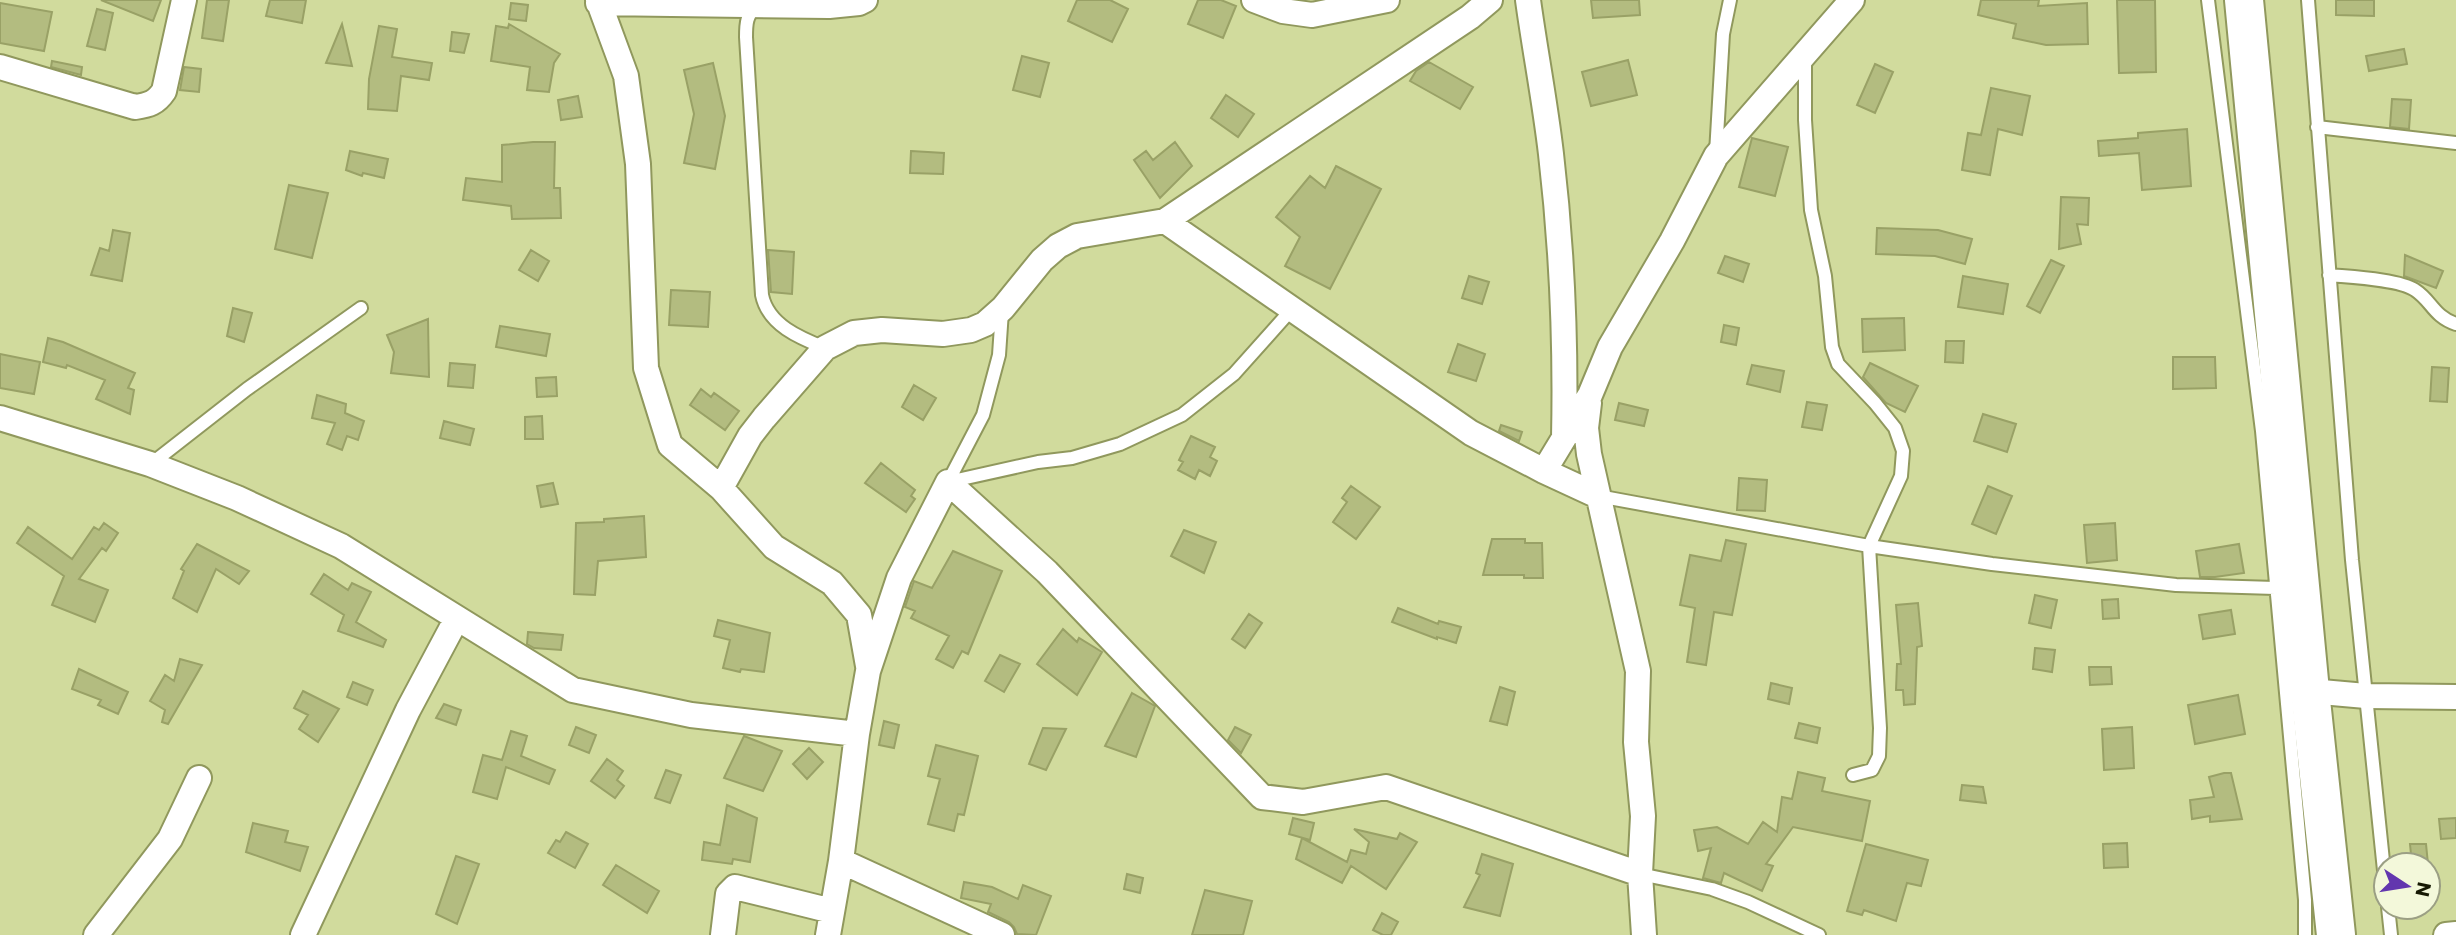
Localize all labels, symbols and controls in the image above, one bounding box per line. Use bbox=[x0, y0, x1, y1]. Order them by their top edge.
north arrow bbox=[2372, 851, 2442, 921]
text: N bbox=[2408, 880, 2438, 899]

